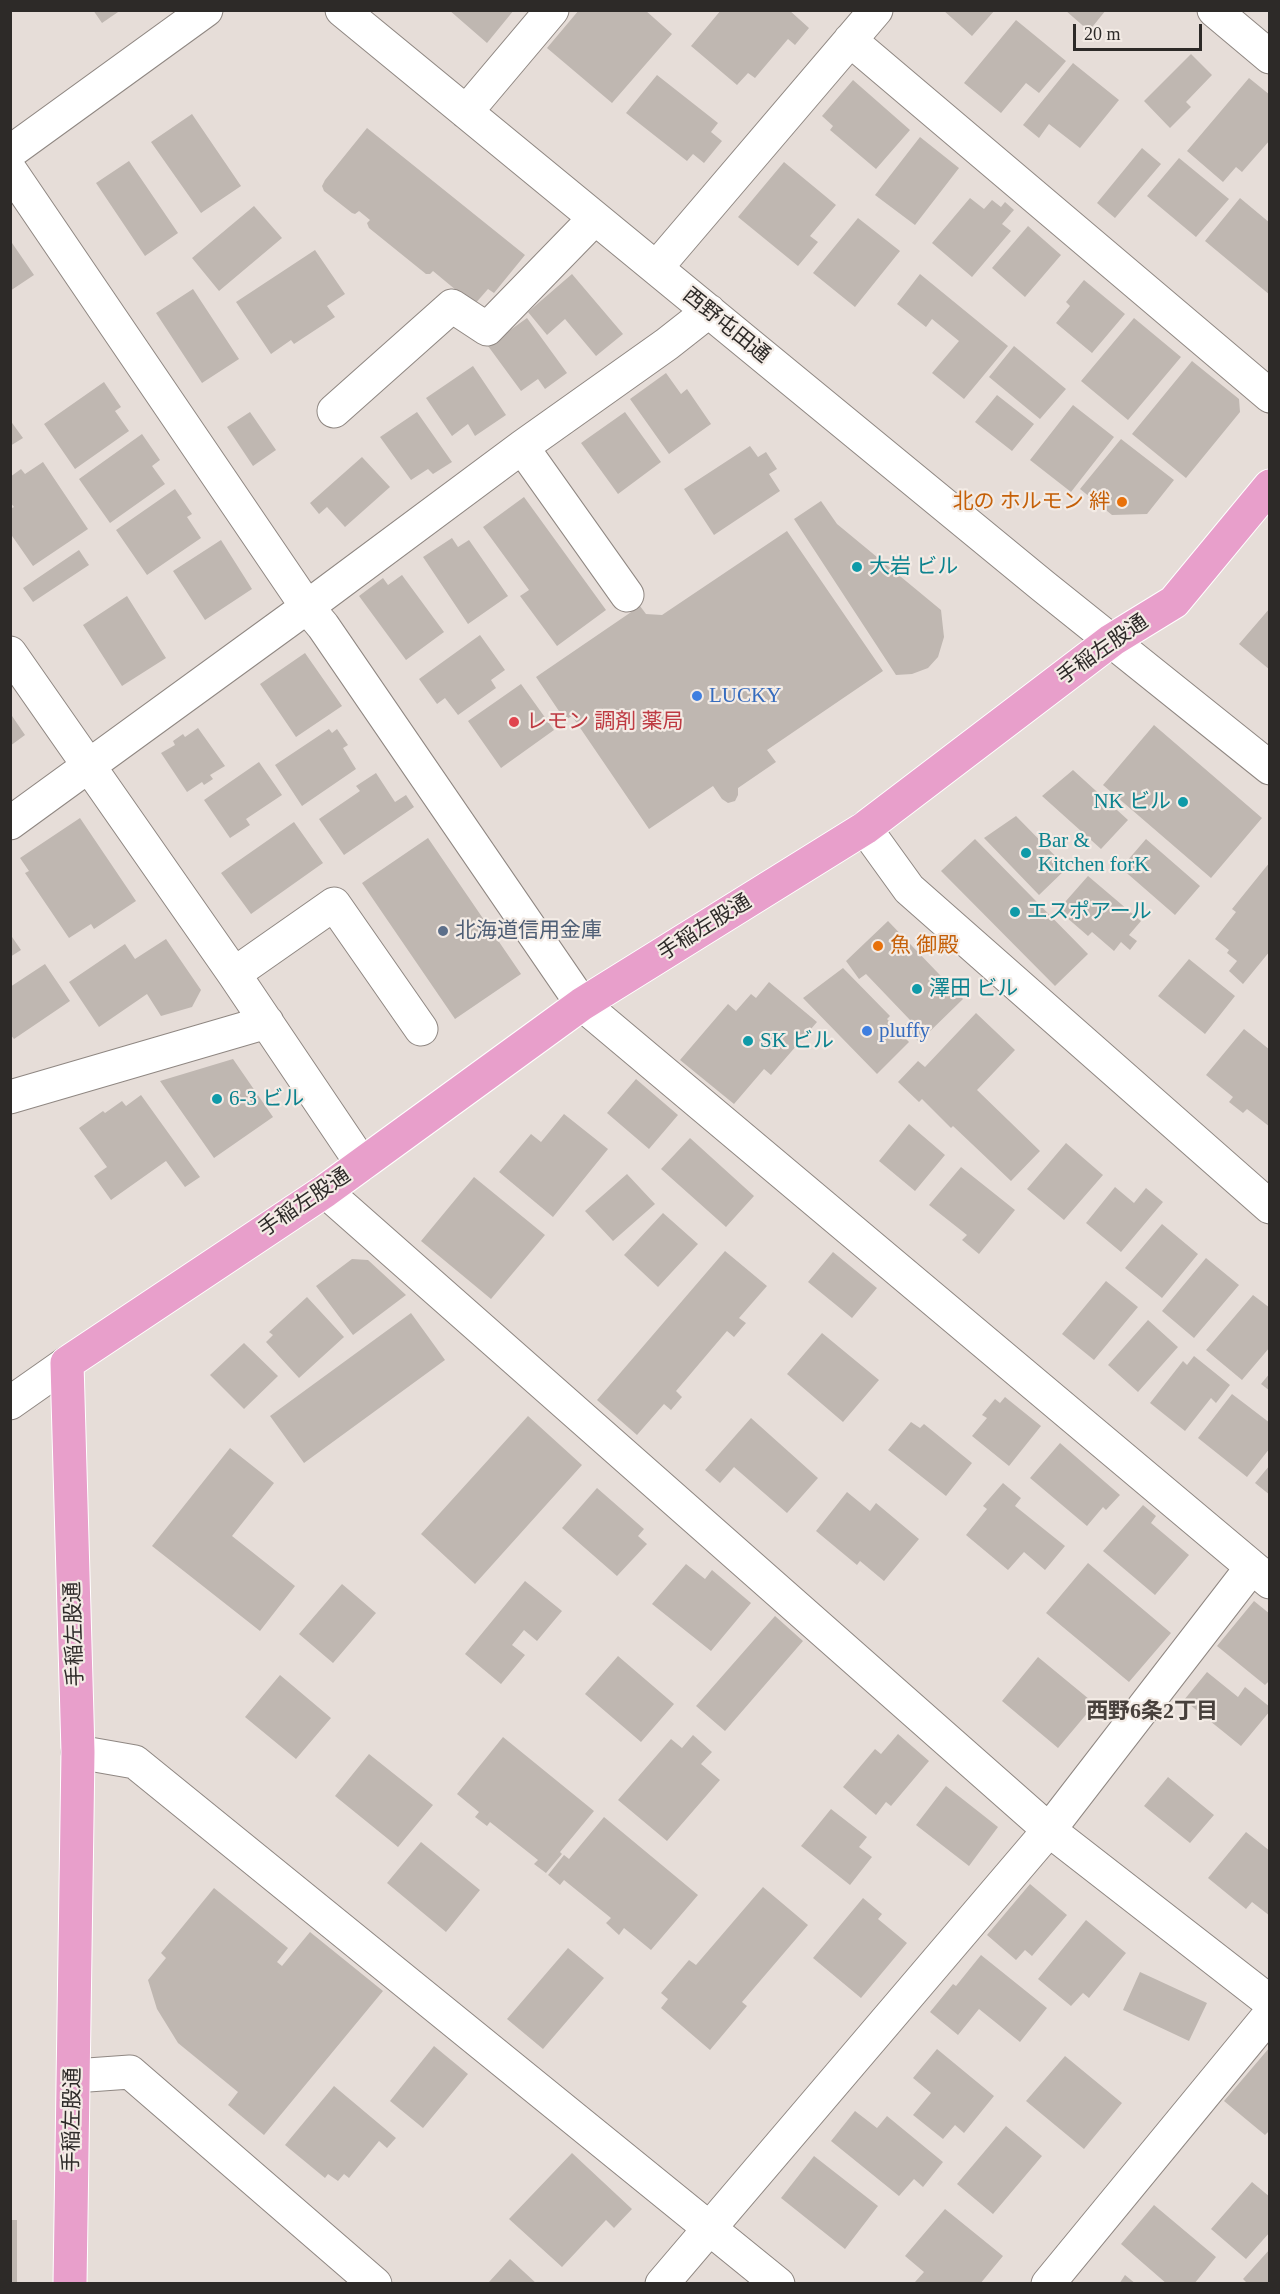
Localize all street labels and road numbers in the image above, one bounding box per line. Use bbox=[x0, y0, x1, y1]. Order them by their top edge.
street label: 西野屯田通 bbox=[677, 283, 775, 369]
street label: 手稲左股通 bbox=[1053, 610, 1153, 690]
street label: 手稲左股通 bbox=[654, 889, 756, 967]
street label: 手稲左股通 bbox=[254, 1163, 356, 1243]
street label: 手稲左股通 bbox=[61, 1581, 89, 1687]
street label: 手稲左股通 bbox=[59, 2067, 87, 2173]

